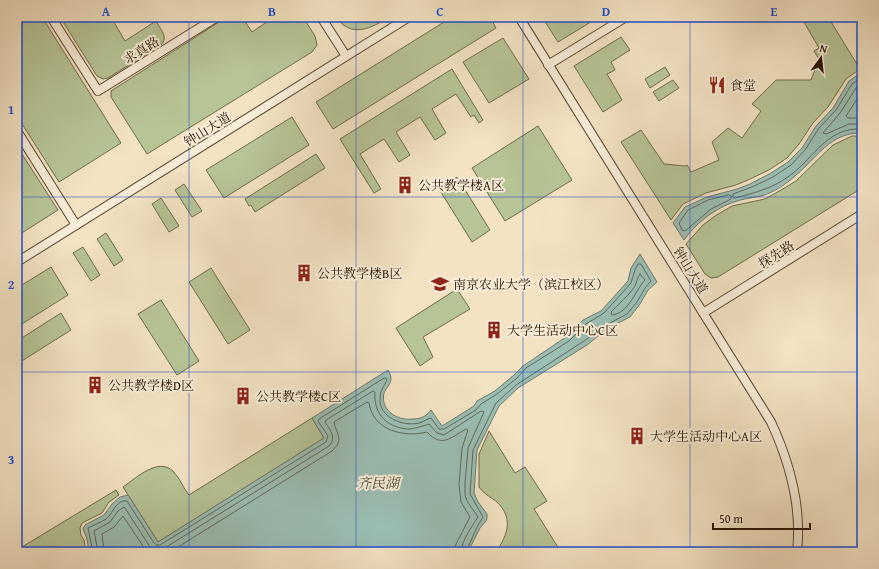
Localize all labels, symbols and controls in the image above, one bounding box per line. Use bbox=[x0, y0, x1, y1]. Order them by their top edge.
text: A bbox=[102, 2, 111, 21]
text: B bbox=[268, 2, 276, 21]
text: C bbox=[436, 2, 444, 21]
text: D bbox=[602, 2, 610, 21]
text: E bbox=[771, 2, 778, 21]
street label: 求真路 bbox=[120, 32, 163, 69]
north arrow bbox=[801, 38, 841, 78]
text: N bbox=[818, 40, 830, 57]
restaurant icon: 食堂 bbox=[707, 75, 727, 95]
place label: 食堂 bbox=[730, 76, 756, 95]
text: 1 bbox=[8, 100, 14, 119]
street label: 钟山大道 bbox=[180, 108, 234, 151]
building icon: 公共教学楼A区 bbox=[395, 175, 415, 195]
place label: 公共教学楼A区 bbox=[418, 176, 504, 195]
street label: 探先路 bbox=[755, 236, 798, 273]
street label: 钟山大道 bbox=[669, 243, 712, 297]
building icon: 公共教学楼B区 bbox=[294, 263, 314, 283]
place label: 公共教学楼B区 bbox=[317, 264, 402, 283]
school or university icon: 南京农业大学（滨江校区） bbox=[430, 274, 450, 294]
text: 2 bbox=[8, 275, 15, 294]
place label: 南京农业大学（滨江校区） bbox=[453, 275, 609, 294]
building icon: 大学生活动中心C区 bbox=[484, 320, 504, 340]
place label: 大学生活动中心C区 bbox=[507, 321, 618, 340]
building icon: 公共教学楼D区 bbox=[85, 375, 105, 395]
place label: 公共教学楼D区 bbox=[108, 376, 194, 395]
building icon: 公共教学楼C区 bbox=[233, 386, 253, 406]
place label: 公共教学楼C区 bbox=[256, 387, 341, 406]
building icon: 大学生活动中心A区 bbox=[627, 426, 647, 446]
place label: 大学生活动中心A区 bbox=[650, 427, 762, 446]
text: 3 bbox=[8, 450, 14, 469]
water label: 齐民湖 bbox=[357, 473, 402, 493]
scale bar bbox=[713, 505, 810, 531]
text: 50 m bbox=[719, 510, 743, 527]

